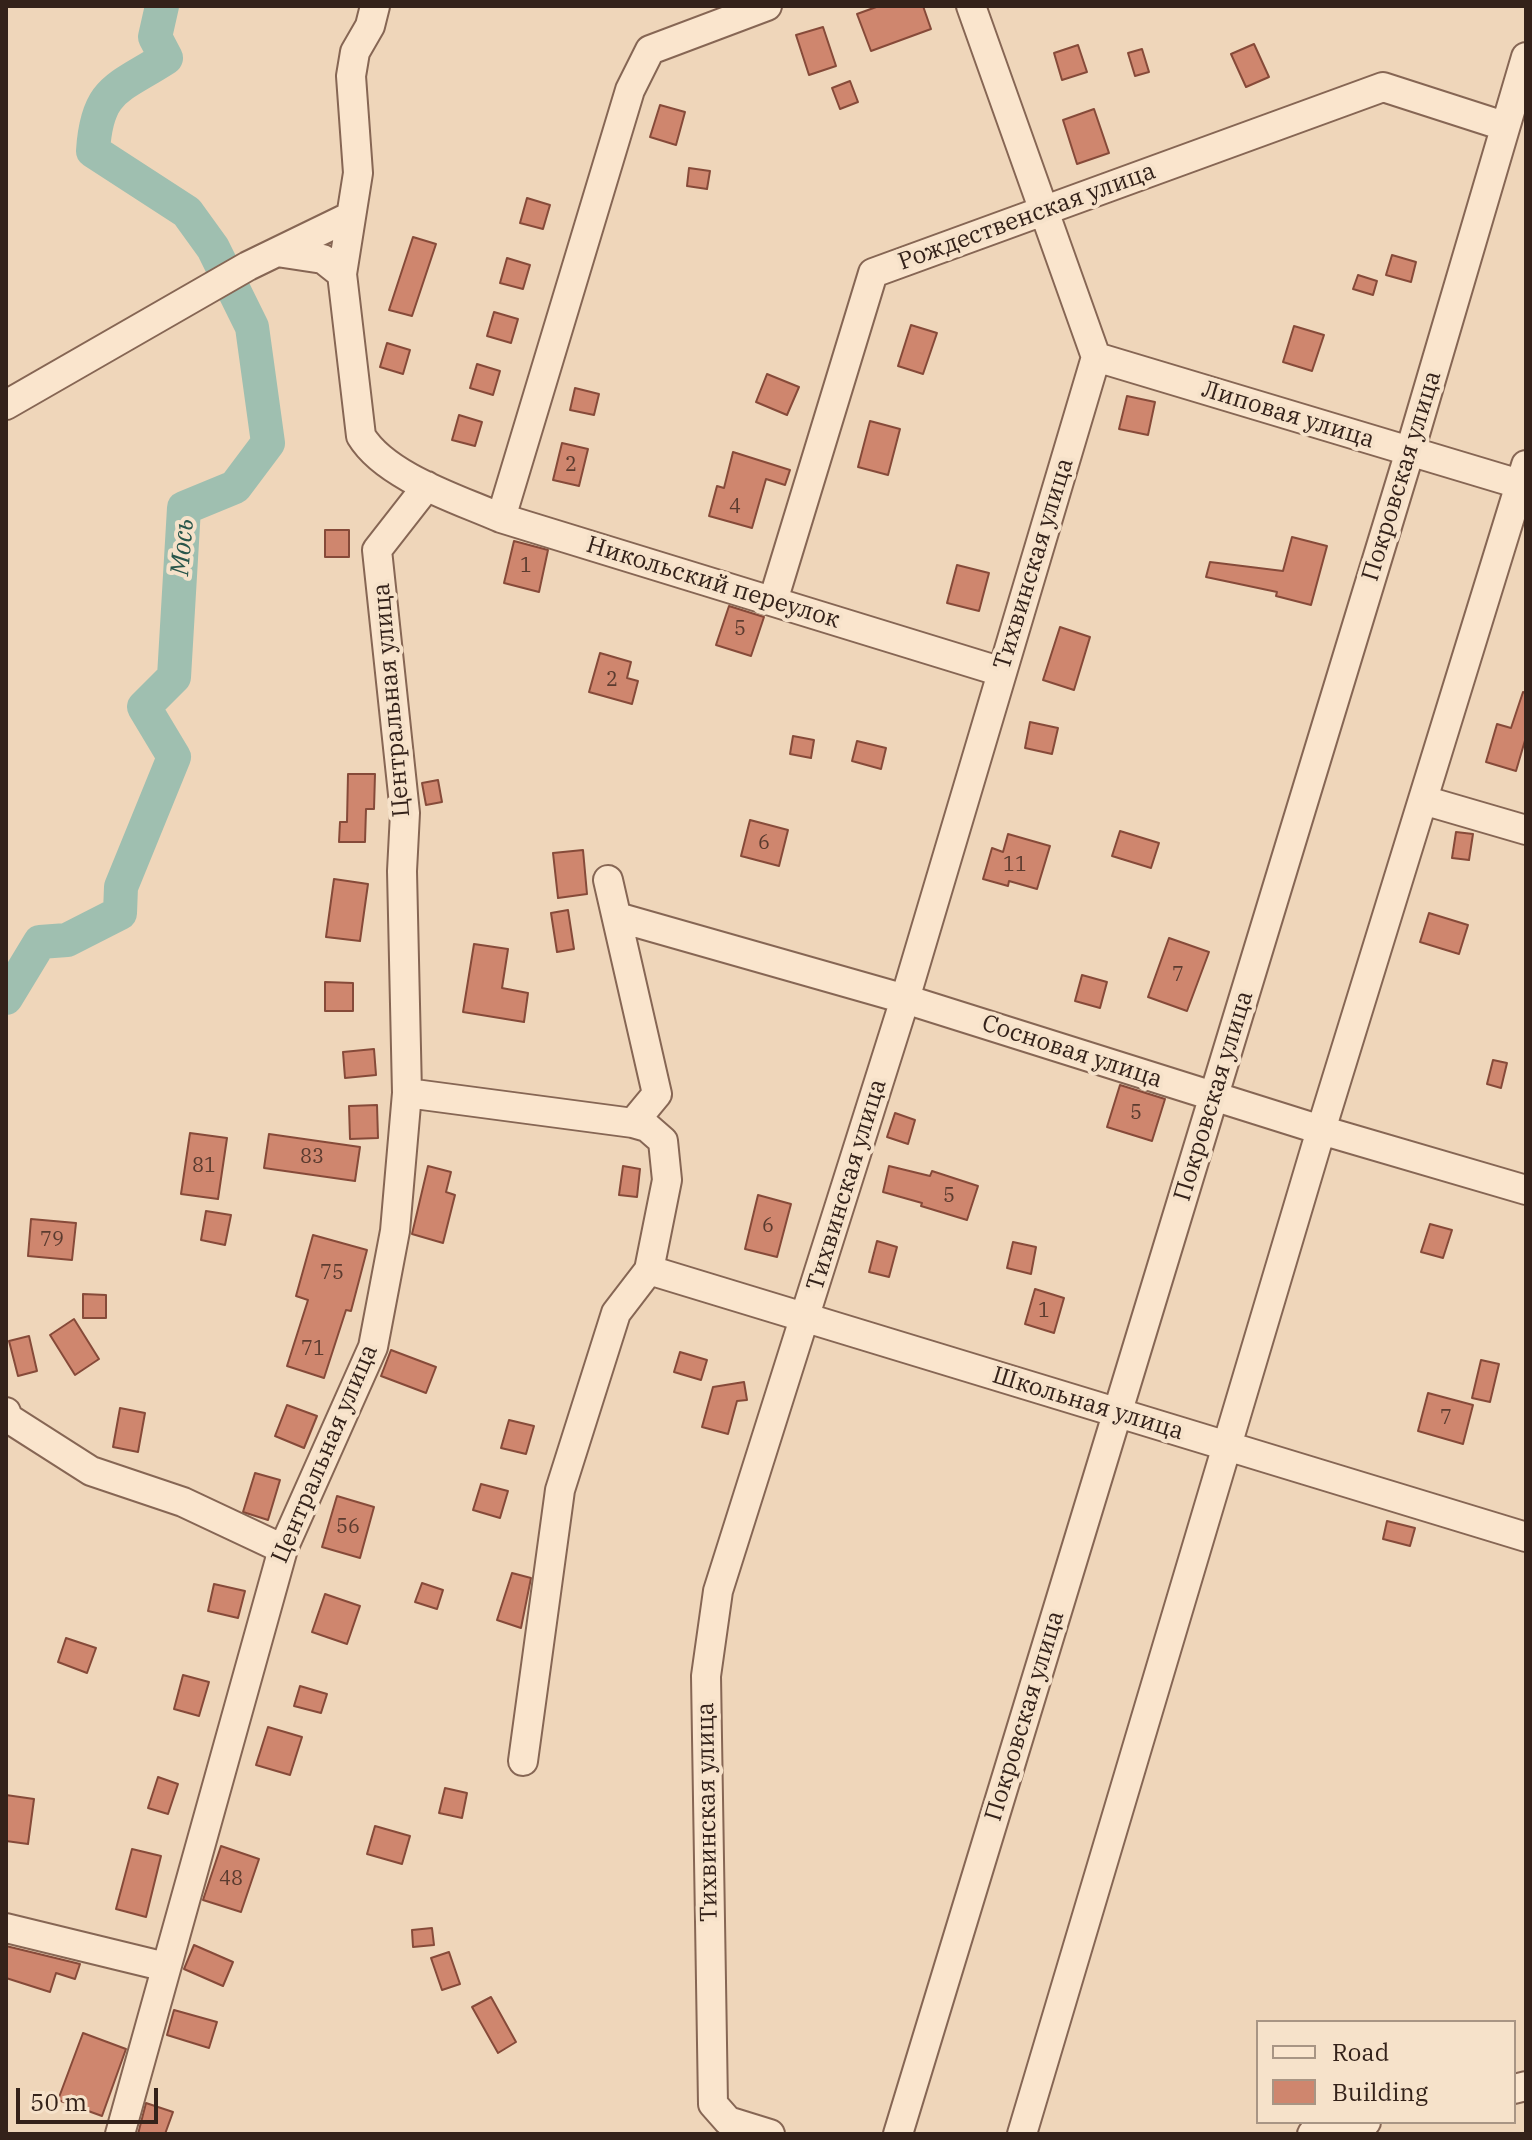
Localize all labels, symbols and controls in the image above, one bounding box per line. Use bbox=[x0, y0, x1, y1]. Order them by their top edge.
street label: Рождественская улица bbox=[894, 157, 1160, 277]
street label: Покровская улица bbox=[1356, 367, 1448, 585]
street label: Липовая улица bbox=[1198, 375, 1378, 455]
house number: 2 bbox=[565, 453, 577, 477]
street label: Тихвинская улица bbox=[988, 455, 1080, 673]
house number: 4 bbox=[729, 495, 741, 519]
water label: Мось bbox=[165, 517, 201, 577]
street label: Никольский переулок bbox=[583, 531, 843, 635]
house number: 1 bbox=[520, 554, 532, 578]
street label: Центральная улица bbox=[367, 582, 417, 818]
house number: 5 bbox=[734, 617, 746, 641]
house number: 2 bbox=[606, 668, 618, 692]
house number: 6 bbox=[758, 831, 770, 855]
house number: 11 bbox=[1003, 853, 1027, 877]
house number: 7 bbox=[1172, 963, 1184, 987]
street label: Покровская улица bbox=[1168, 987, 1260, 1205]
street label: Сосновая улица bbox=[978, 1009, 1166, 1095]
street label: Тихвинская улица bbox=[801, 1076, 893, 1294]
house number: 5 bbox=[1130, 1101, 1142, 1125]
house number: 83 bbox=[300, 1145, 324, 1169]
house number: 81 bbox=[192, 1154, 216, 1178]
house number: 5 bbox=[943, 1184, 955, 1208]
house number: 6 bbox=[762, 1214, 774, 1238]
house number: 79 bbox=[40, 1228, 64, 1252]
house number: 75 bbox=[320, 1261, 344, 1285]
house number: 1 bbox=[1038, 1299, 1050, 1323]
house number: 71 bbox=[301, 1337, 325, 1361]
street label: Центральная улица bbox=[266, 1340, 384, 1568]
street label: Школьная улица bbox=[989, 1361, 1187, 1447]
house number: 7 bbox=[1440, 1406, 1452, 1430]
house number: 56 bbox=[336, 1515, 360, 1539]
street label: Покровская улица bbox=[979, 1607, 1071, 1825]
street label: Тихвинская улица bbox=[692, 1702, 724, 1922]
house number: 48 bbox=[219, 1867, 243, 1891]
legend bbox=[1256, 2020, 1516, 2124]
text: Road bbox=[1332, 2036, 1389, 2068]
scale bar bbox=[20, 2072, 162, 2122]
text: Building bbox=[1332, 2076, 1428, 2108]
text: 50 m bbox=[30, 2086, 87, 2118]

